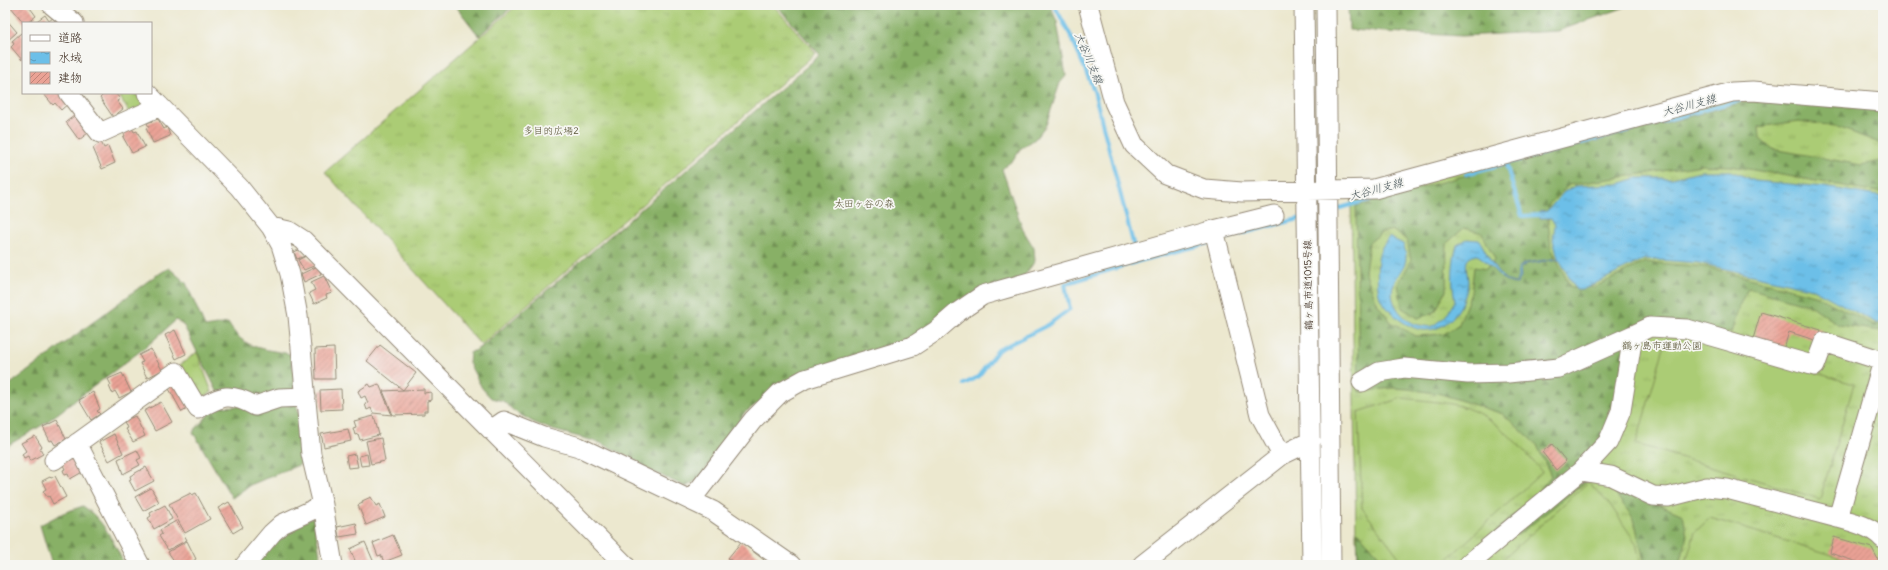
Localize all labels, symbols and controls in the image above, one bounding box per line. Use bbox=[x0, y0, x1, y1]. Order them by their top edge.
legend bbox=[22, 22, 152, 94]
text: 道路 bbox=[58, 30, 82, 45]
water label: 大谷川支線 bbox=[1072, 30, 1107, 87]
text: 水域 bbox=[58, 50, 82, 65]
text: 建物 bbox=[58, 70, 82, 85]
water label: 大谷川支線 bbox=[1661, 91, 1718, 119]
park label: 多目的広場2 bbox=[523, 124, 579, 137]
water label: 大谷川支線 bbox=[1348, 175, 1405, 203]
park label: 太田ヶ谷の森 bbox=[834, 197, 894, 210]
street label: 鶴ヶ島市道1015号線 bbox=[1301, 240, 1315, 330]
park label: 鶴ヶ島市運動公園 bbox=[1622, 339, 1702, 352]

